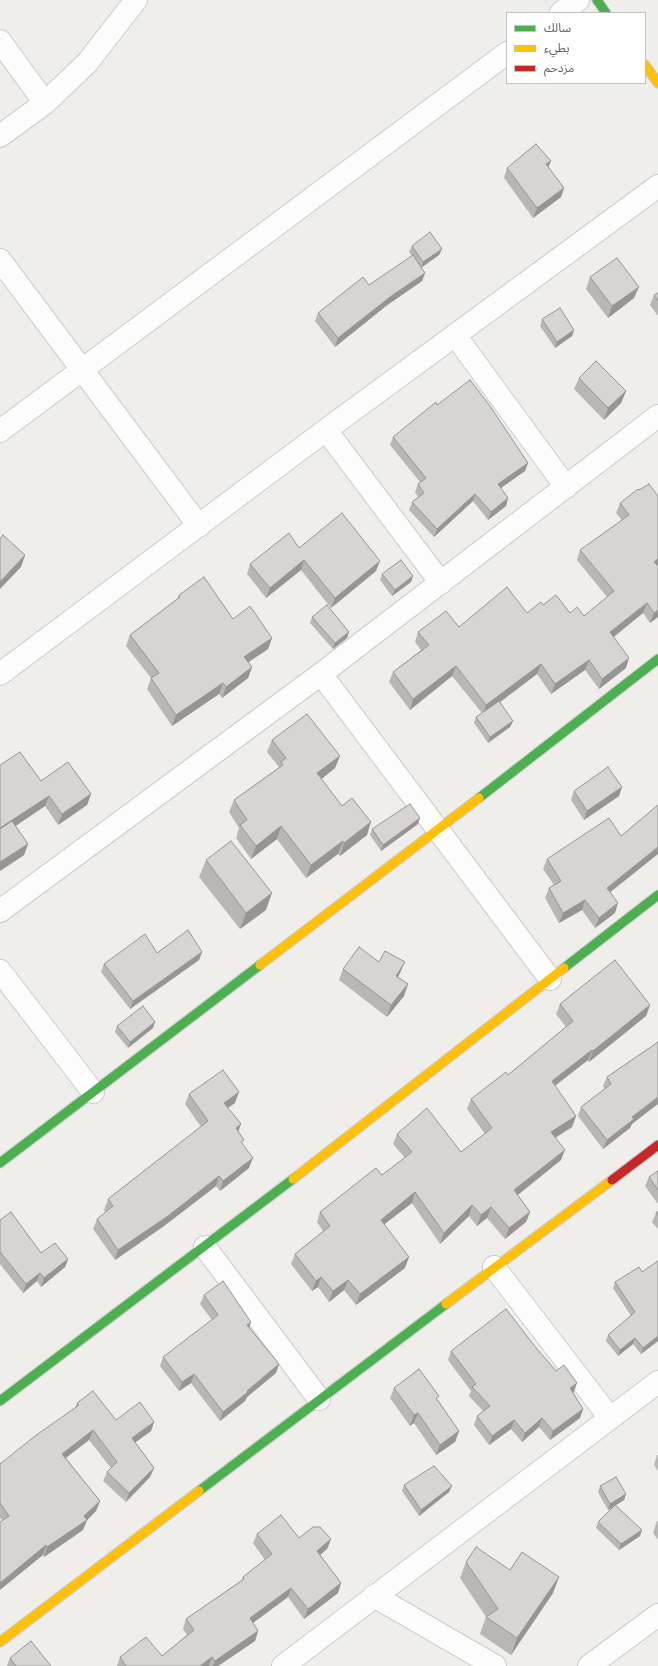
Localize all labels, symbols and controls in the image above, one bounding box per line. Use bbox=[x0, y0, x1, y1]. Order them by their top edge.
legend bbox=[506, 12, 646, 84]
text: سالك bbox=[544, 21, 571, 35]
text: بطيء bbox=[544, 41, 570, 55]
text: مزدحم bbox=[544, 61, 574, 75]

